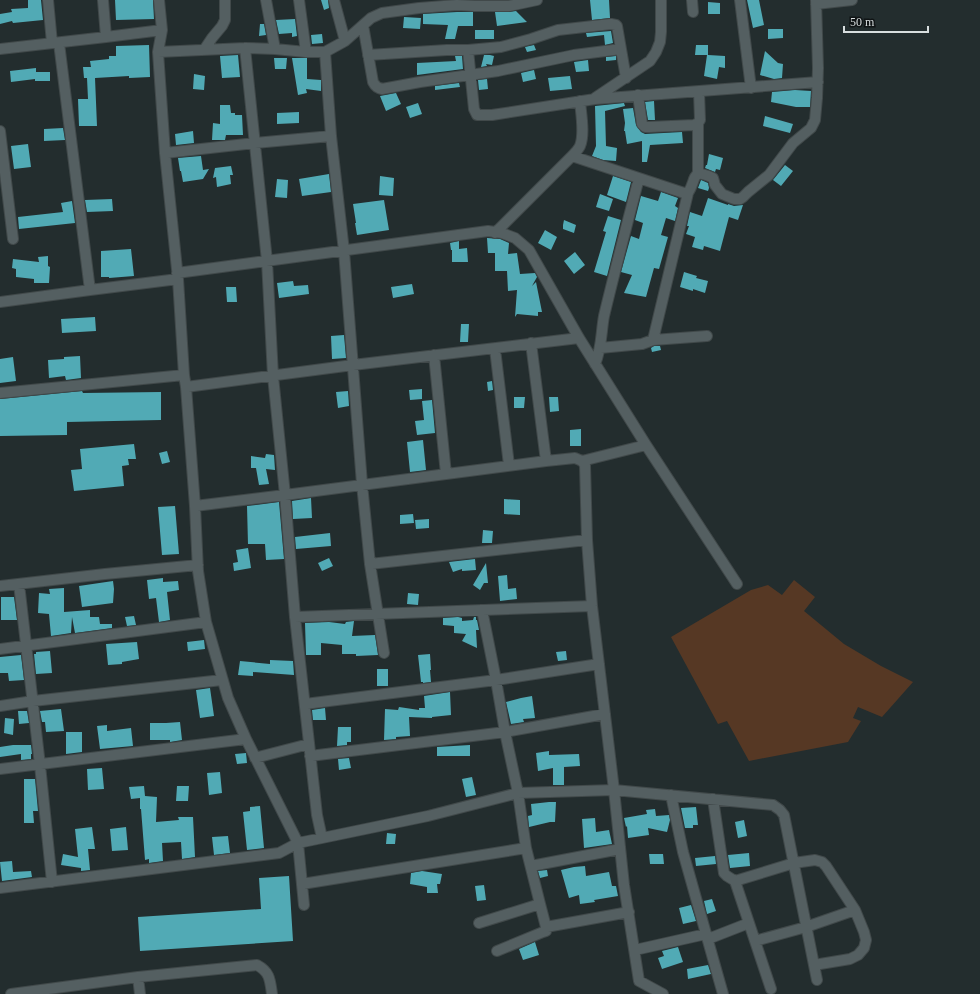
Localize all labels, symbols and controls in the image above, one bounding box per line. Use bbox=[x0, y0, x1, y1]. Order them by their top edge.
scale bar bbox=[844, 8, 928, 34]
text: 50 m bbox=[850, 15, 875, 29]

